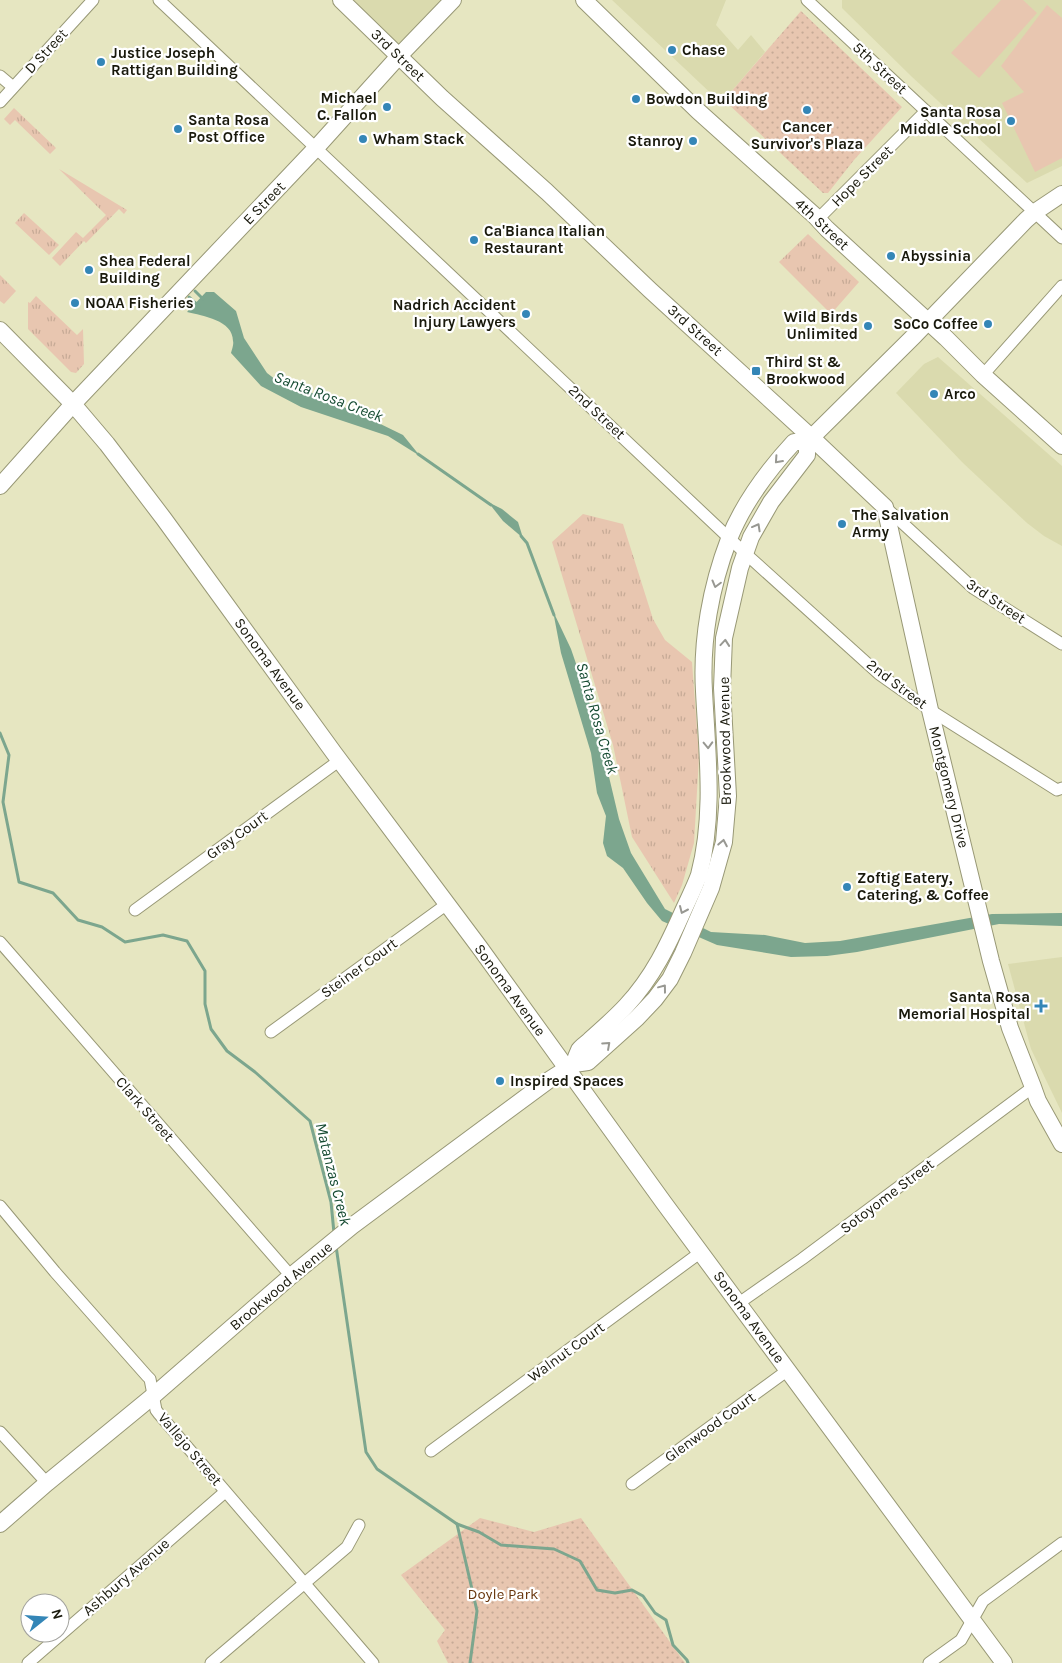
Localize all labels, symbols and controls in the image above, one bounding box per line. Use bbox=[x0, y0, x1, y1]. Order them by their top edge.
street label: D Street bbox=[21, 25, 71, 77]
street label: 3rd Street bbox=[367, 25, 429, 85]
street label: 5th Street bbox=[849, 38, 911, 98]
place label: Chase bbox=[682, 41, 726, 59]
place label: Justice Joseph Rattigan Building bbox=[111, 44, 238, 79]
marker: Chase bbox=[666, 44, 678, 56]
marker: Justice Joseph Rattigan Building bbox=[95, 56, 107, 68]
place label: Michael C. Fallon bbox=[317, 89, 377, 124]
place label: Bowdon Building bbox=[646, 90, 768, 108]
marker: Bowdon Building bbox=[630, 93, 642, 105]
marker: Michael C. Fallon bbox=[381, 101, 393, 113]
place label: Santa Rosa Middle School bbox=[900, 103, 1001, 138]
marker: Cancer Survivor's Plaza bbox=[801, 104, 813, 116]
place label: Santa Rosa Post Office bbox=[188, 111, 269, 146]
marker: Santa Rosa Middle School bbox=[1005, 115, 1017, 127]
place label: Cancer Survivor's Plaza bbox=[751, 118, 863, 153]
marker: Santa Rosa Post Office bbox=[172, 123, 184, 135]
place label: Wham Stack bbox=[373, 130, 465, 148]
place label: Stanroy bbox=[627, 132, 683, 150]
marker: Wham Stack bbox=[357, 133, 369, 145]
marker: Stanroy bbox=[687, 135, 699, 147]
street label: Hope Street bbox=[828, 141, 897, 210]
street label: E Street bbox=[239, 177, 289, 228]
street label: 4th Street bbox=[791, 194, 853, 254]
place label: Ca'Bianca Italian Restaurant bbox=[484, 222, 605, 257]
marker: Ca'Bianca Italian Restaurant bbox=[468, 234, 480, 246]
place label: Abyssinia bbox=[901, 247, 971, 265]
marker: Abyssinia bbox=[885, 250, 897, 262]
place label: Shea Federal Building bbox=[99, 252, 191, 287]
marker: Shea Federal Building bbox=[83, 264, 95, 276]
place label: NOAA Fisheries bbox=[85, 294, 194, 312]
place label: Nadrich Accident Injury Lawyers bbox=[393, 296, 516, 331]
marker: NOAA Fisheries bbox=[69, 297, 81, 309]
street label: 3rd Street bbox=[664, 301, 727, 360]
marker: Nadrich Accident Injury Lawyers bbox=[520, 308, 532, 320]
place label: Wild Birds Unlimited bbox=[784, 308, 858, 343]
place label: SoCo Coffee bbox=[893, 315, 978, 333]
marker: SoCo Coffee bbox=[982, 318, 994, 330]
marker: Wild Birds Unlimited bbox=[862, 320, 874, 332]
place label: Third St & Brookwood bbox=[766, 353, 845, 388]
marker: Third St & Brookwood bbox=[750, 365, 762, 377]
water label: Santa Rosa Creek bbox=[272, 367, 387, 426]
street label: 2nd Street bbox=[565, 381, 629, 443]
place label: Arco bbox=[944, 385, 976, 403]
marker: Arco bbox=[928, 388, 940, 400]
one-way arrow bbox=[775, 454, 784, 463]
place label: The Salvation Army bbox=[852, 506, 949, 541]
marker: The Salvation Army bbox=[836, 518, 848, 530]
one-way arrow bbox=[751, 524, 761, 533]
street label: 3rd Street bbox=[963, 575, 1029, 628]
one-way arrow bbox=[711, 580, 721, 588]
street label: Sonoma Avenue bbox=[230, 614, 310, 714]
one-way arrow bbox=[719, 639, 730, 647]
street label: 2nd Street bbox=[863, 655, 931, 713]
water label: Santa Rosa Creek bbox=[572, 660, 623, 777]
street label: Brookwood Avenue bbox=[715, 677, 735, 805]
street label: Montgomery Drive bbox=[925, 724, 973, 850]
one-way arrow bbox=[702, 742, 713, 750]
street label: Gray Court bbox=[203, 807, 271, 863]
one-way arrow bbox=[717, 838, 728, 847]
place label: Zoftig Eatery, Catering, & Coffee bbox=[857, 869, 989, 904]
marker: Zoftig Eatery, Catering, & Coffee bbox=[841, 881, 853, 893]
one-way arrow bbox=[679, 905, 690, 914]
street label: Steiner Court bbox=[317, 934, 401, 1002]
street label: Sonoma Avenue bbox=[470, 940, 550, 1040]
one-way arrow bbox=[658, 985, 666, 994]
place label: Santa Rosa Memorial Hospital bbox=[898, 988, 1030, 1023]
marker: Santa Rosa Memorial Hospital bbox=[1034, 999, 1048, 1013]
one-way arrow bbox=[602, 1042, 611, 1051]
place label: Inspired Spaces bbox=[510, 1072, 624, 1090]
street label: Clark Street bbox=[112, 1073, 178, 1145]
marker: Inspired Spaces bbox=[494, 1075, 506, 1087]
water label: Matanzas Creek bbox=[312, 1121, 356, 1228]
street label: Sotoyome Street bbox=[837, 1155, 938, 1237]
street label: Brookwood Avenue bbox=[226, 1238, 336, 1334]
street label: Sonoma Avenue bbox=[709, 1267, 789, 1367]
street label: Walnut Court bbox=[524, 1318, 608, 1386]
street label: Glenwood Court bbox=[661, 1388, 759, 1466]
street label: Vallejo Street bbox=[154, 1409, 226, 1490]
street label: Ashbury Avenue bbox=[79, 1534, 173, 1620]
park label: Doyle Park bbox=[468, 1585, 538, 1603]
north arrow bbox=[20, 1593, 70, 1643]
text: N bbox=[47, 1607, 67, 1622]

